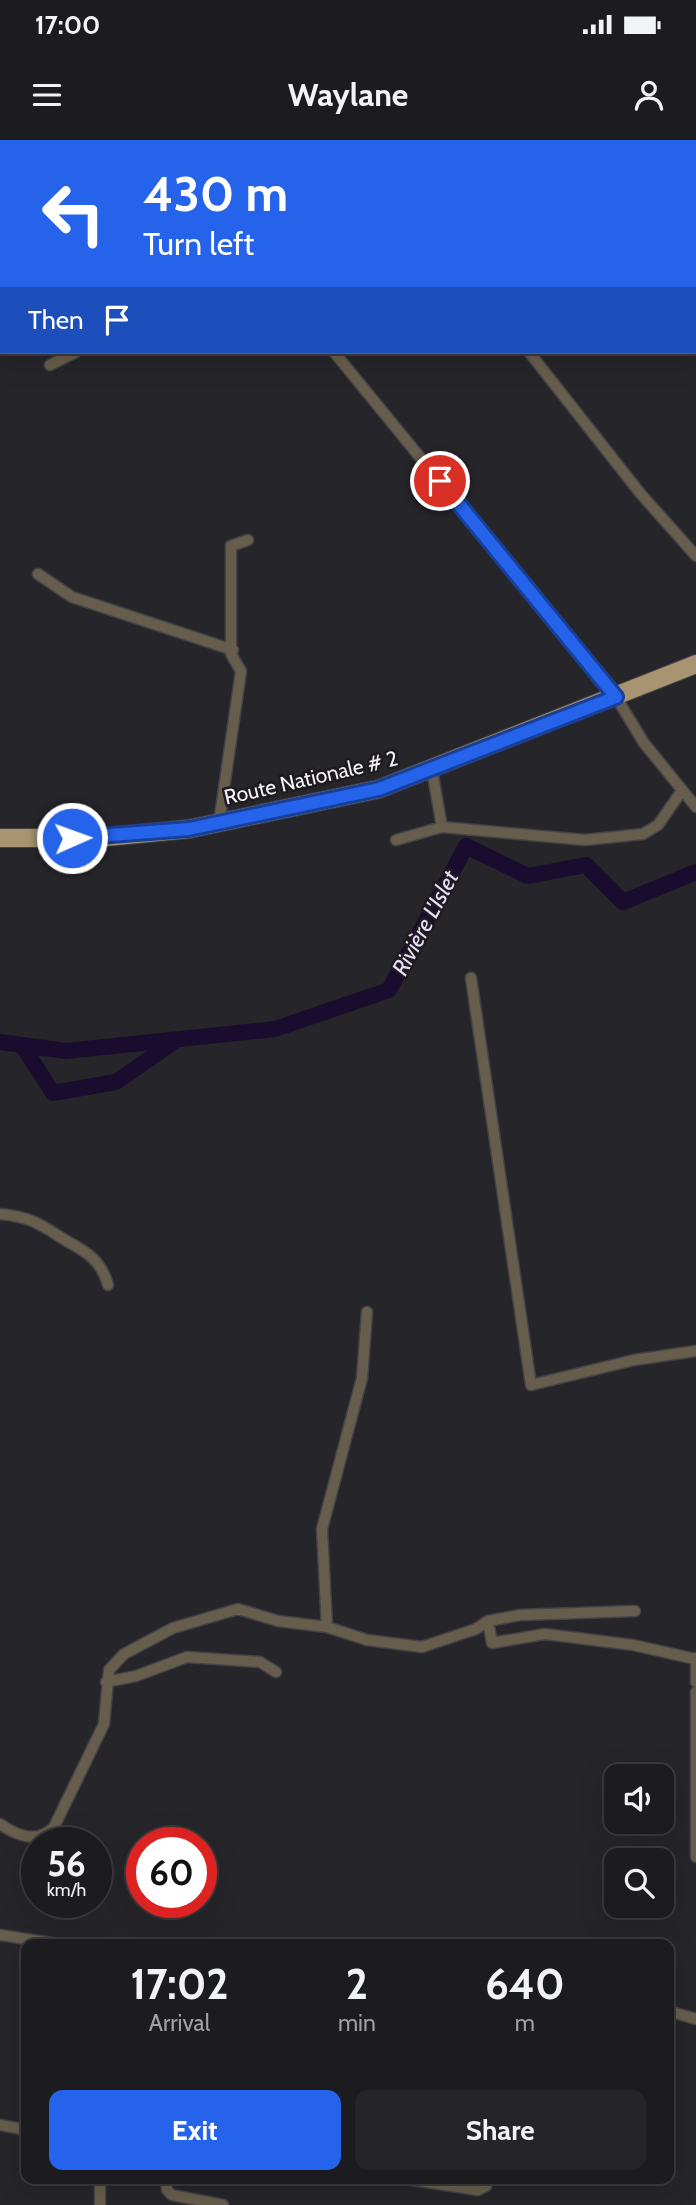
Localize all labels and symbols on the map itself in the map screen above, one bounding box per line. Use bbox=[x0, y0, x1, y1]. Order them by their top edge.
pin bbox=[410, 451, 470, 511]
street label: Route Nationale # 2 bbox=[222, 745, 400, 810]
position arrow bbox=[35, 801, 109, 875]
water label: Rivière L'Islet bbox=[386, 865, 465, 980]
speed limit sign: 60 bbox=[126, 1827, 217, 1918]

